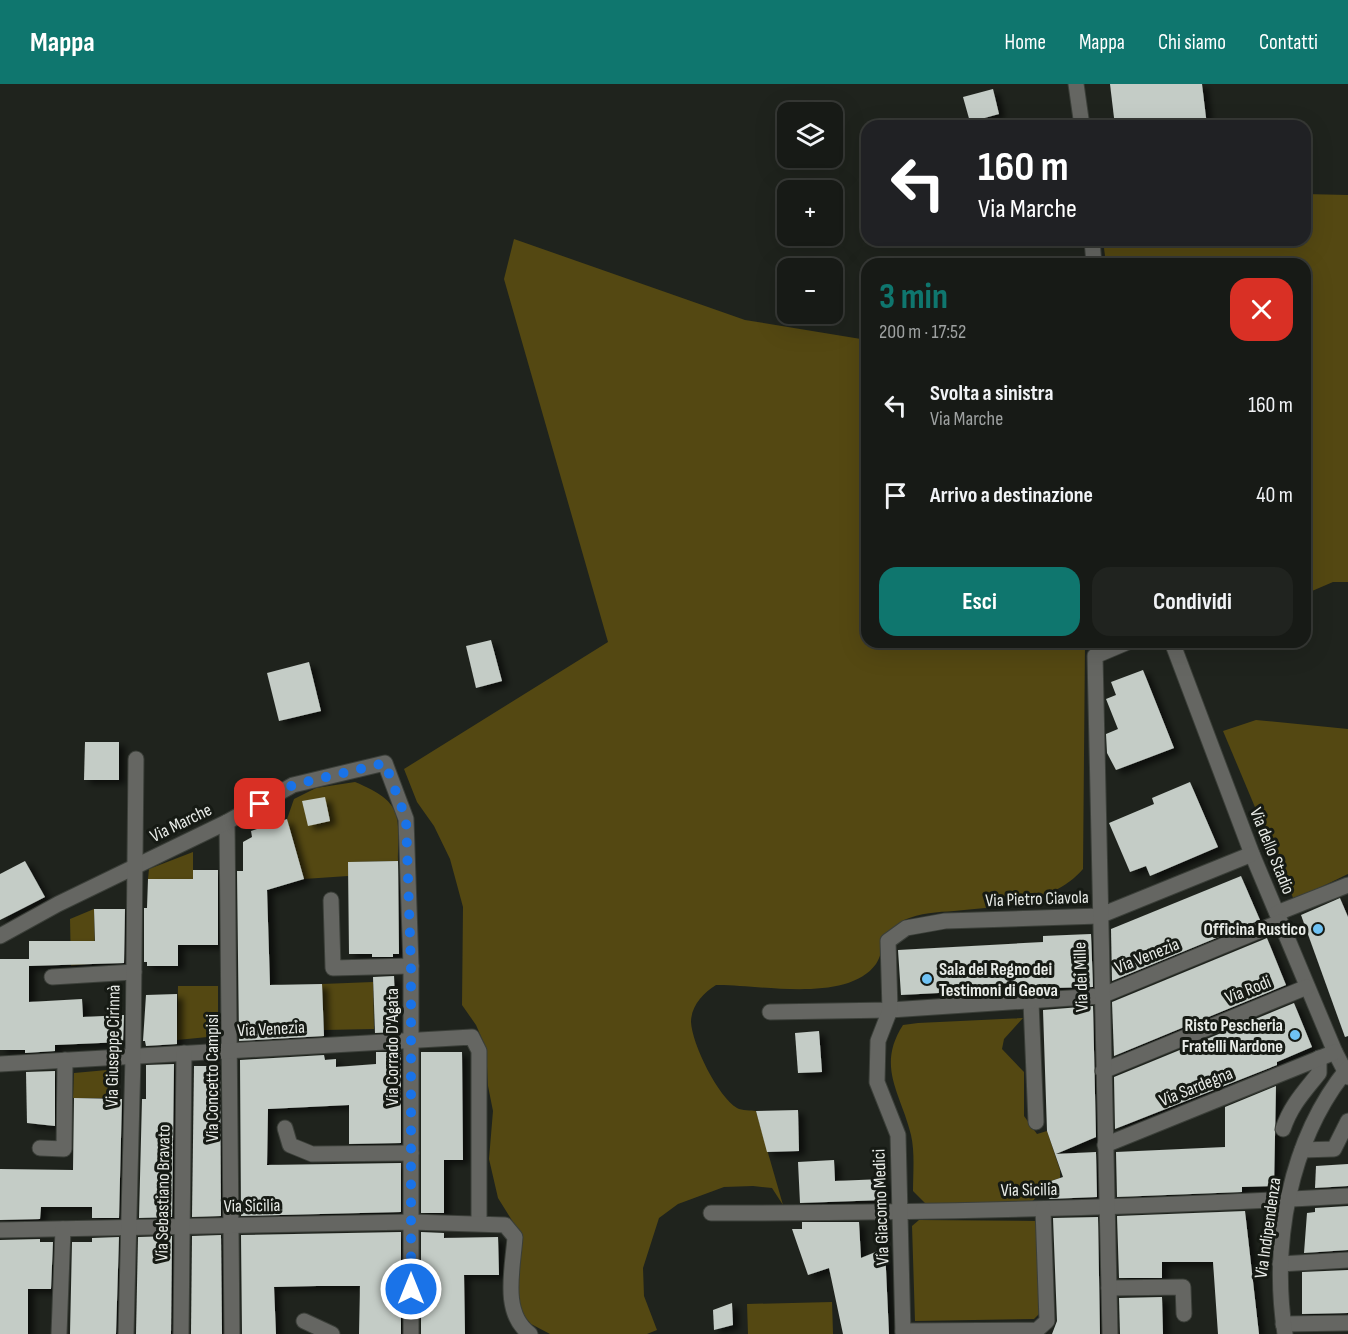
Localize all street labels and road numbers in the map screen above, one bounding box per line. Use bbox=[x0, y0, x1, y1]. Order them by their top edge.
street label: Via Marche bbox=[147, 799, 215, 847]
street label: Via dello Stadio bbox=[1245, 805, 1299, 897]
street label: Via Pietro Ciavola bbox=[985, 887, 1089, 911]
street label: Via Venezia bbox=[1112, 934, 1182, 978]
street label: Via dei Mille bbox=[1069, 942, 1093, 1012]
street label: Via Rodi bbox=[1222, 971, 1274, 1009]
street label: Via Giuseppe Cirinnà bbox=[101, 984, 125, 1108]
street label: Via Corrado D'Agata bbox=[382, 988, 403, 1106]
street label: Via Concetto Campisi bbox=[202, 1014, 223, 1142]
street label: Via Venezia bbox=[237, 1017, 305, 1041]
street label: Via Sardegna bbox=[1156, 1063, 1236, 1111]
street label: Via Sebastiano Bravato bbox=[151, 1124, 175, 1262]
street label: Via Giacomo Medici bbox=[868, 1148, 894, 1266]
street label: Via Indipendenza bbox=[1251, 1176, 1285, 1280]
street label: Via Sicilia bbox=[1000, 1179, 1058, 1201]
street label: Via Sicilia bbox=[223, 1195, 281, 1217]

